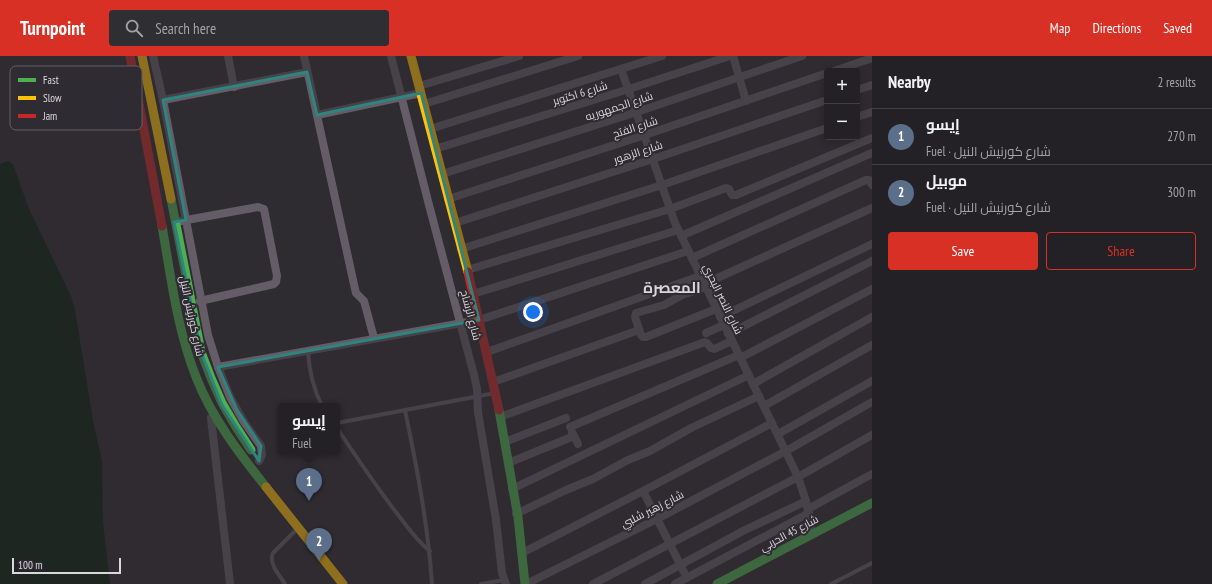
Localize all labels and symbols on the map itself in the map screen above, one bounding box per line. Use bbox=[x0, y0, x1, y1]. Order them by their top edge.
legend bbox=[10, 66, 142, 130]
text: Fast bbox=[43, 73, 59, 87]
street label: شارع 6 اكتوبر bbox=[550, 78, 609, 109]
street label: شارع الجمهوريه bbox=[583, 88, 655, 124]
text: Slow bbox=[43, 91, 62, 105]
text: Jam bbox=[42, 109, 57, 123]
street label: شارع الفتح bbox=[611, 113, 660, 142]
street label: شارع الزهور bbox=[611, 137, 665, 168]
street label: شارع النصر البحري bbox=[698, 262, 746, 337]
street label: شارع كورنيش النيل bbox=[176, 274, 207, 358]
district label: المعصرة bbox=[643, 278, 701, 297]
street label: شارع الرشاح bbox=[457, 288, 484, 342]
your location bbox=[523, 302, 543, 322]
pin: 1 bbox=[296, 468, 322, 501]
street label: شارع زهير شلبي bbox=[618, 487, 687, 533]
street label: شارع 45 الحربي bbox=[757, 512, 822, 556]
pin: 2 bbox=[306, 528, 332, 561]
scale bar bbox=[12, 556, 121, 575]

